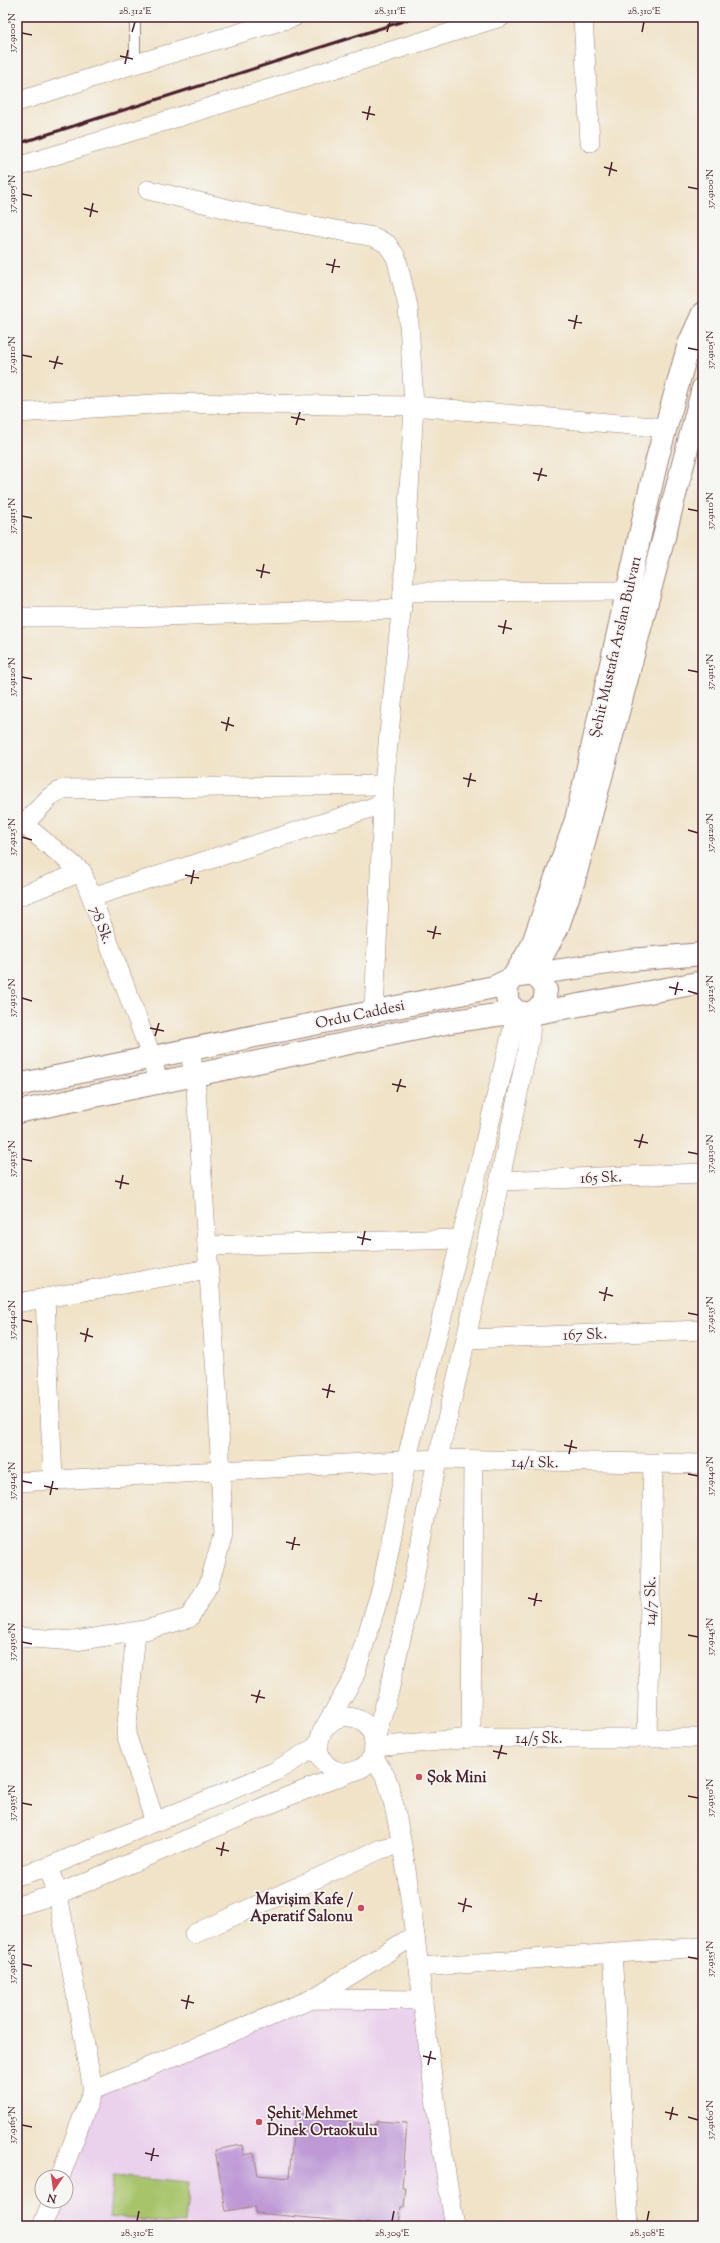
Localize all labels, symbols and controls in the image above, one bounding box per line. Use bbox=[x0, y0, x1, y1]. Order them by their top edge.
text: 28.312°E bbox=[119, 4, 151, 19]
text: 28.311°E bbox=[374, 4, 406, 19]
text: 28.310°E bbox=[627, 4, 661, 19]
text: 37.9100°N bbox=[5, 13, 20, 53]
text: 37.9100°N bbox=[703, 169, 718, 209]
text: 37.9105°N bbox=[5, 175, 20, 213]
text: 37.9105°N bbox=[703, 331, 718, 369]
text: 37.9110°N bbox=[5, 336, 20, 374]
text: 37.9110°N bbox=[703, 492, 718, 530]
text: 37.9115°N bbox=[5, 498, 20, 534]
street label: Şehit Mustafa Arslan Bulvarı bbox=[585, 554, 648, 740]
text: 37.9115°N bbox=[703, 654, 718, 690]
text: 37.9120°N bbox=[5, 657, 20, 697]
text: 37.9120°N bbox=[703, 813, 718, 853]
text: 37.9125°N bbox=[5, 818, 20, 856]
street label: 78 Sk. bbox=[84, 903, 117, 948]
text: 37.9125°N bbox=[703, 975, 718, 1013]
text: 37.9130°N bbox=[5, 979, 20, 1017]
street label: Ordu Caddesi bbox=[314, 996, 407, 1035]
text: 37.9130°N bbox=[703, 1135, 718, 1173]
text: 37.9135°N bbox=[5, 1140, 20, 1178]
street label: 165 Sk. bbox=[580, 1167, 622, 1190]
text: 37.9135°N bbox=[703, 1296, 718, 1334]
text: 37.9140°N bbox=[5, 1300, 20, 1340]
street label: 167 Sk. bbox=[563, 1324, 608, 1347]
street label: 14/1 Sk. bbox=[511, 1453, 559, 1474]
text: 37.9140°N bbox=[703, 1456, 718, 1496]
text: 37.9145°N bbox=[5, 1462, 20, 1500]
street label: 14/7 Sk. bbox=[641, 1576, 662, 1626]
text: 37.9145°N bbox=[703, 1618, 718, 1656]
text: 37.9150°N bbox=[5, 1623, 20, 1661]
street label: 14/5 Sk. bbox=[515, 1729, 563, 1750]
place label: Şok Mini bbox=[427, 1768, 487, 1789]
marker: Şok Mini bbox=[414, 1772, 424, 1782]
text: 37.9150°N bbox=[703, 1779, 718, 1817]
text: 37.9155°N bbox=[5, 1785, 20, 1821]
place label: Mavişim Kafe / Aperatif Salonu bbox=[250, 1890, 354, 1928]
marker: Mavişim Kafe / Aperatif Salonu bbox=[356, 1903, 366, 1913]
text: 37.9155°N bbox=[703, 1941, 718, 1977]
text: 37.9160°N bbox=[5, 1944, 20, 1984]
text: 37.9160°N bbox=[703, 2100, 718, 2140]
place label: Şehit Mehmet Dinek Ortaokulu bbox=[267, 2104, 378, 2142]
text: 37.9165°N bbox=[5, 2106, 20, 2144]
marker: Şehit Mehmet Dinek Ortaokulu bbox=[254, 2117, 264, 2127]
north arrow bbox=[34, 2169, 74, 2209]
text: N bbox=[46, 2189, 59, 2207]
text: 28.310°E bbox=[120, 2226, 154, 2241]
text: 28.309°E bbox=[375, 2226, 409, 2241]
text: 28.308°E bbox=[630, 2226, 664, 2241]

